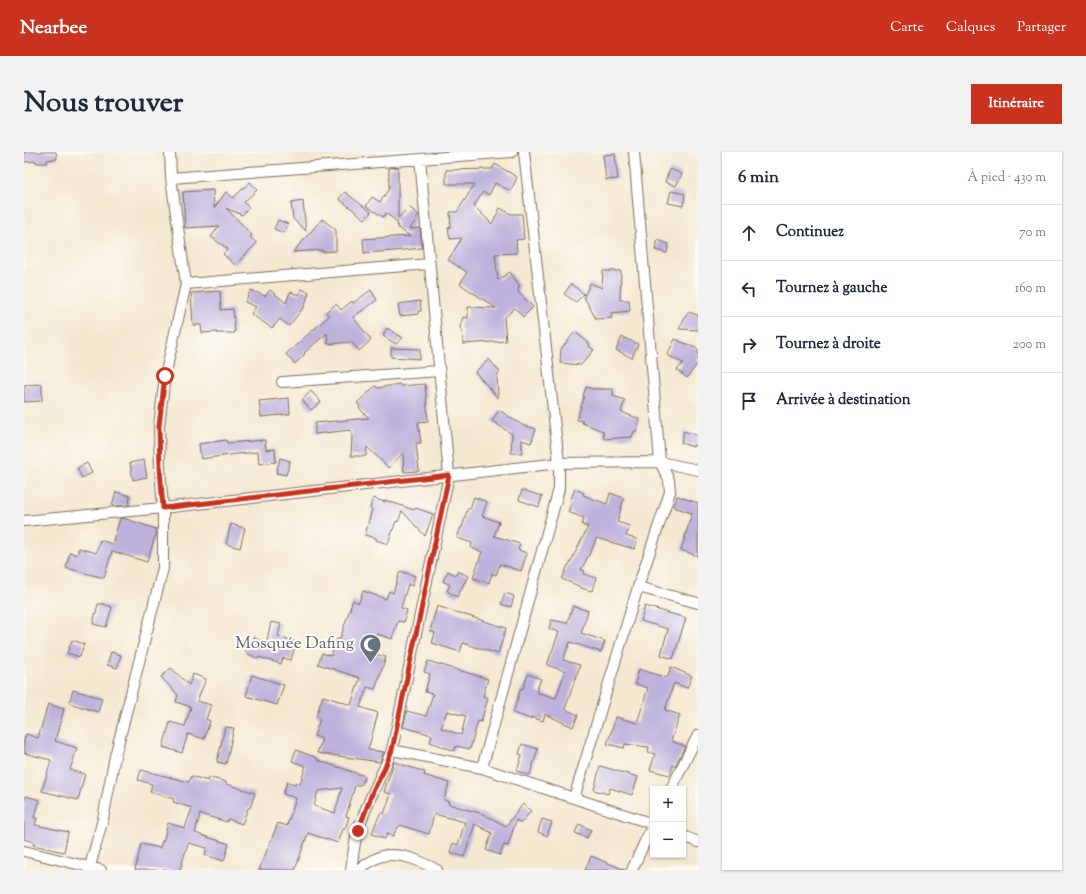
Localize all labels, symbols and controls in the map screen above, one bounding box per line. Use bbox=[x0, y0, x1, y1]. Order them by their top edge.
text: Nearbee bbox=[20, 15, 87, 42]
text: Carte bbox=[890, 18, 924, 38]
text: Calques bbox=[946, 18, 995, 38]
text: Partager bbox=[1017, 18, 1066, 38]
text: Nous trouver bbox=[24, 84, 183, 124]
button: Itinéraire bbox=[971, 84, 1062, 124]
text: 6 min bbox=[738, 166, 779, 190]
text: À pied · 430 m bbox=[968, 169, 1046, 187]
icon: ahead bbox=[738, 222, 760, 244]
text: Continuez bbox=[776, 222, 844, 243]
text: 70 m bbox=[1019, 224, 1046, 242]
icon: left bbox=[738, 278, 760, 300]
text: Tournez à gauche bbox=[776, 278, 887, 299]
text: 160 m bbox=[1015, 280, 1046, 298]
icon: right bbox=[738, 334, 760, 356]
text: Tournez à droite bbox=[776, 334, 881, 355]
text: 200 m bbox=[1013, 336, 1046, 354]
route start bbox=[156, 367, 174, 385]
icon: arrive bbox=[738, 390, 760, 412]
text: Arrivée à destination bbox=[776, 390, 911, 411]
mosque icon: Mosquée Dafing bbox=[357, 631, 383, 664]
place label: Mosquée Dafing bbox=[235, 632, 354, 656]
map controls bbox=[650, 786, 686, 858]
button: + bbox=[650, 786, 686, 822]
route end bbox=[349, 822, 367, 840]
button: − bbox=[650, 822, 686, 858]

